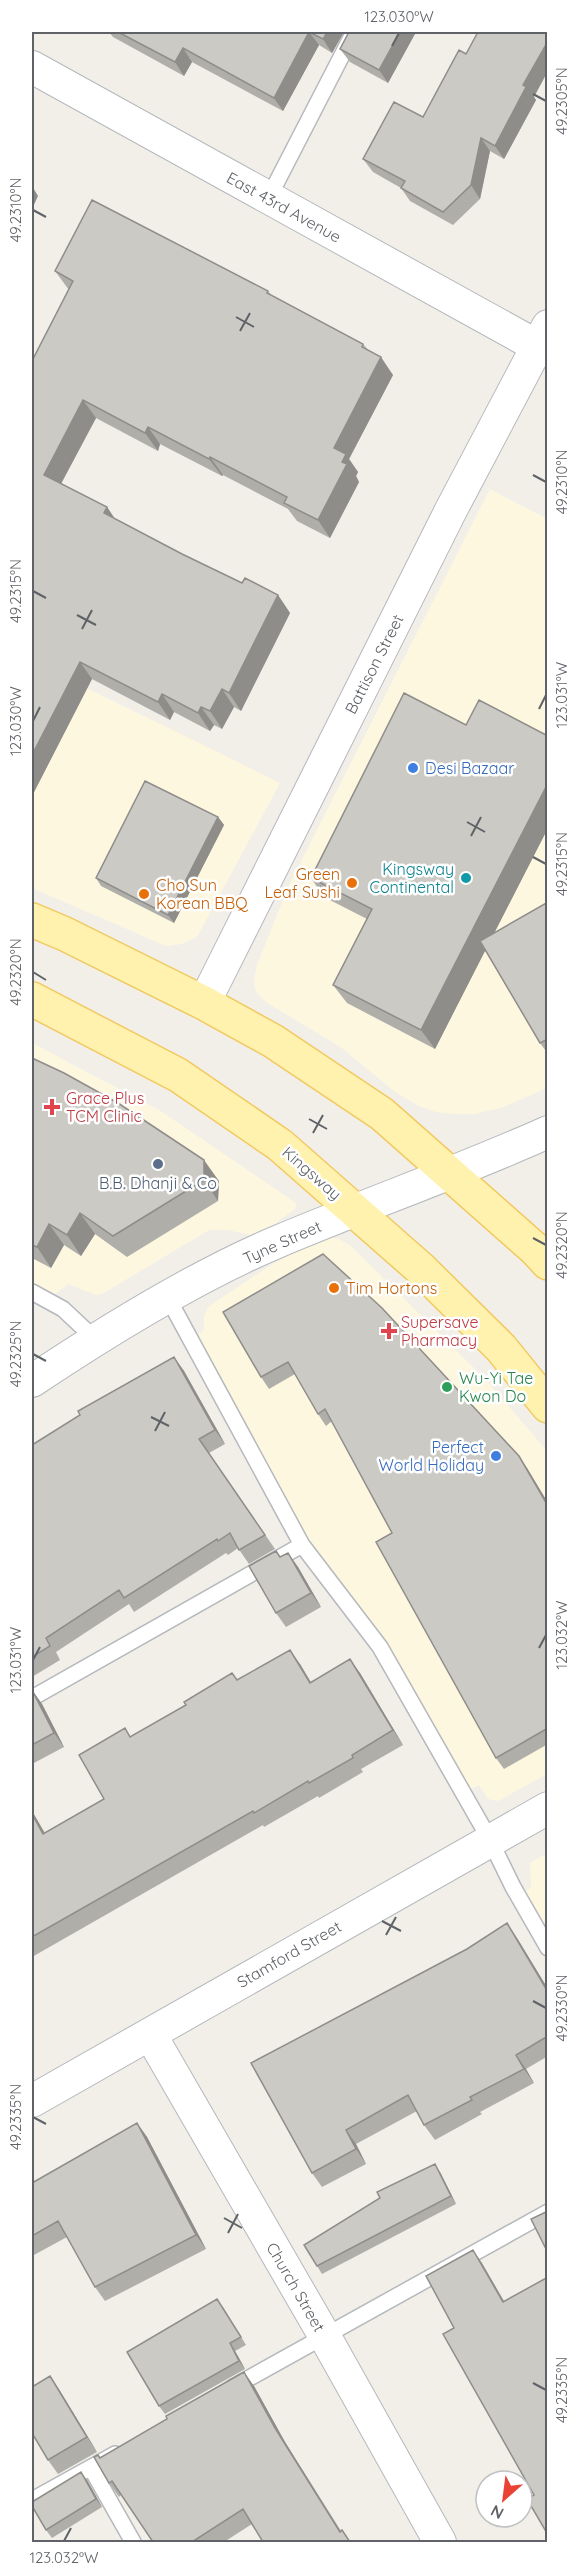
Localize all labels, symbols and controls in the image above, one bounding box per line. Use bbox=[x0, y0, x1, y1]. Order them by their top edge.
text: 123.030°W bbox=[364, 7, 434, 26]
text: 49.2305°N bbox=[552, 67, 571, 135]
street label: East 43rd Avenue bbox=[223, 167, 345, 247]
text: 49.2310°N bbox=[6, 178, 25, 242]
text: 49.2310°N bbox=[552, 450, 571, 514]
text: 49.2315°N bbox=[6, 559, 25, 623]
street label: Battison Street bbox=[340, 611, 408, 717]
text: 123.031°W bbox=[552, 661, 571, 728]
text: 123.030°W bbox=[6, 686, 25, 756]
place label: Desi Bazaar bbox=[425, 758, 514, 778]
marker: Desi Bazaar bbox=[406, 761, 420, 775]
text: 49.2315°N bbox=[552, 832, 571, 896]
place label: Kingsway Continental bbox=[369, 859, 454, 897]
place label: Green Leaf Sushi bbox=[264, 864, 340, 902]
marker: Kingsway Continental bbox=[459, 871, 473, 885]
place label: Cho Sun Korean BBQ bbox=[156, 875, 248, 913]
marker: Green Leaf Sushi bbox=[345, 876, 359, 890]
marker: Cho Sun Korean BBQ bbox=[137, 887, 151, 901]
text: 49.2320°N bbox=[6, 938, 25, 1006]
place label: Grace Plus TCM Clinic bbox=[66, 1088, 144, 1126]
marker: Grace Plus TCM Clinic bbox=[43, 1098, 61, 1116]
street label: Kingsway bbox=[278, 1142, 346, 1204]
marker: B.B. Dhanji & Co bbox=[151, 1157, 165, 1171]
place label: B.B. Dhanji & Co bbox=[99, 1173, 217, 1193]
text: 49.2320°N bbox=[552, 1211, 571, 1279]
street label: Tyne Street bbox=[240, 1216, 324, 1268]
place label: Tim Hortons bbox=[346, 1278, 437, 1298]
marker: Tim Hortons bbox=[327, 1281, 341, 1295]
place label: Supersave Pharmacy bbox=[401, 1312, 479, 1350]
text: 49.2325°N bbox=[6, 1321, 25, 1387]
marker: Supersave Pharmacy bbox=[382, 1324, 396, 1338]
place label: Wu-Yi Tae Kwon Do bbox=[459, 1368, 533, 1406]
marker: Wu-Yi Tae Kwon Do bbox=[440, 1380, 454, 1394]
place label: Perfect World Holiday bbox=[379, 1437, 484, 1475]
marker: Perfect World Holiday bbox=[489, 1449, 503, 1463]
text: 123.032°W bbox=[552, 1600, 571, 1670]
text: 123.031°W bbox=[6, 1626, 25, 1693]
street label: Stamford Street bbox=[233, 1916, 345, 1992]
text: 49.2330°N bbox=[552, 1975, 571, 2041]
text: 49.2335°N bbox=[6, 2084, 25, 2150]
street label: Church Street bbox=[262, 2239, 330, 2335]
text: 49.2335°N bbox=[552, 2357, 571, 2423]
north arrow bbox=[474, 2469, 534, 2529]
text: N bbox=[487, 2501, 507, 2524]
text: 123.032°W bbox=[29, 2548, 99, 2567]

